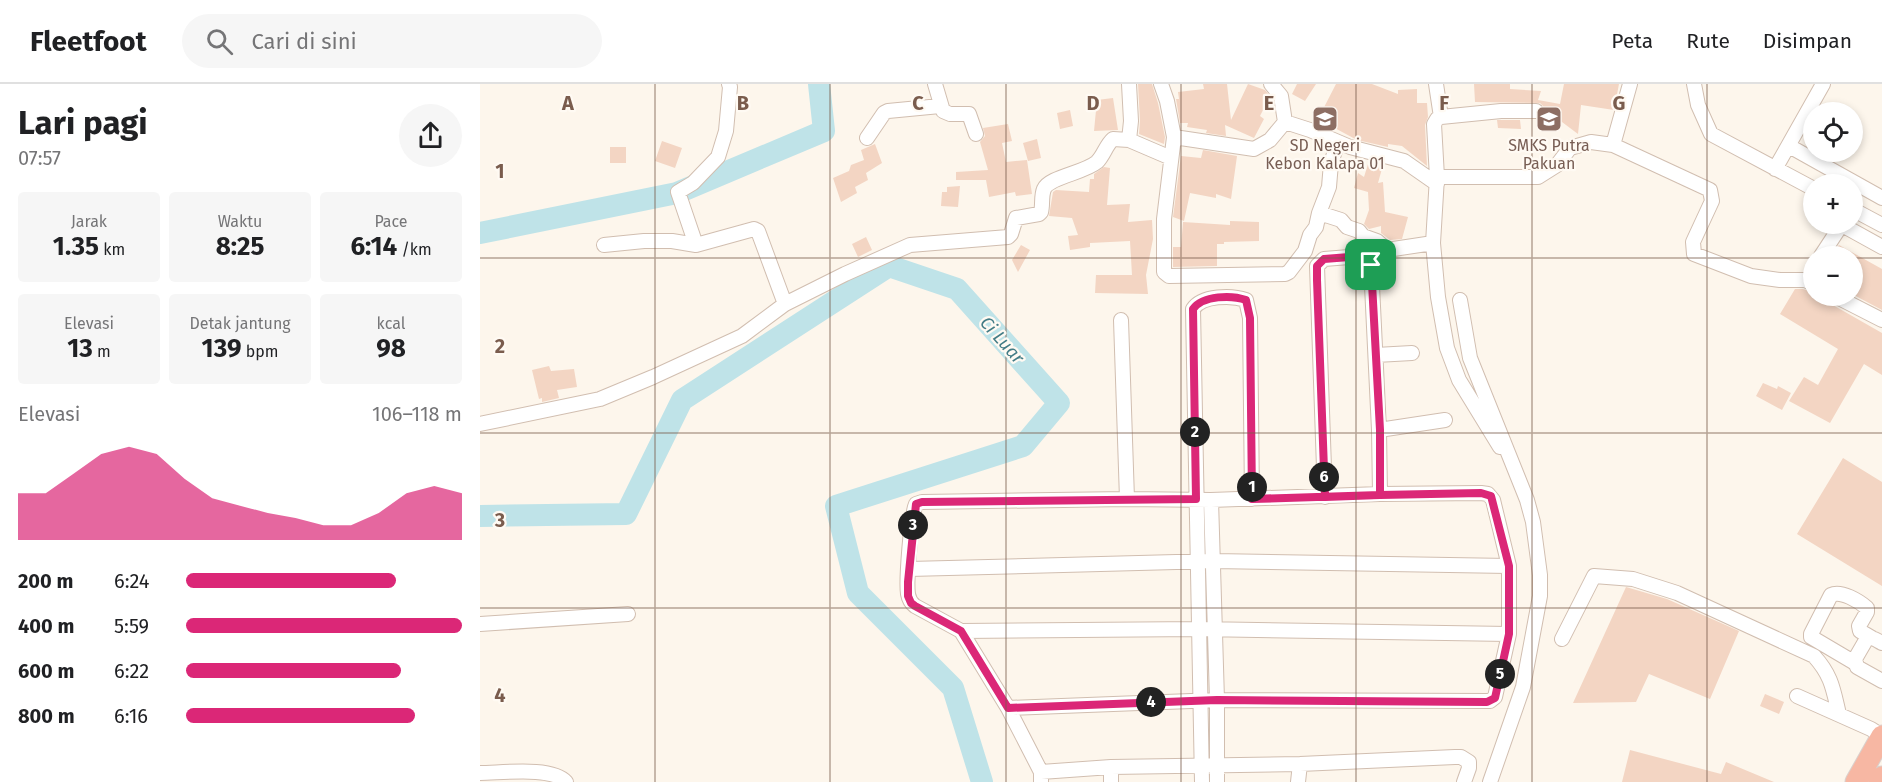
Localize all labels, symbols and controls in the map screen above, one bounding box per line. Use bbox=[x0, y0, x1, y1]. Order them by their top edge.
search box bbox=[182, 14, 602, 68]
text: Fleetfoot bbox=[30, 25, 146, 58]
icon: search bbox=[203, 25, 236, 58]
text: Cari di sini bbox=[251, 28, 357, 55]
text: Peta bbox=[1611, 28, 1653, 54]
text: Rute bbox=[1686, 28, 1730, 54]
text: Disimpan bbox=[1763, 28, 1852, 54]
text: A bbox=[561, 91, 575, 115]
text: B bbox=[737, 91, 749, 115]
text: C bbox=[912, 91, 924, 115]
text: D bbox=[1086, 91, 1100, 115]
text: E bbox=[1264, 91, 1274, 115]
text: F bbox=[1439, 91, 1449, 115]
text: G bbox=[1613, 91, 1625, 115]
map controls bbox=[1803, 102, 1863, 306]
button: locate bbox=[1803, 102, 1863, 162]
text: Lari pagi bbox=[18, 103, 148, 143]
button: share bbox=[399, 104, 462, 167]
school or university icon: SD Negeri Kebon Kalapa 01 bbox=[1310, 104, 1340, 134]
school or university icon: SMKS Putra Pakuan bbox=[1534, 104, 1564, 134]
place label: SD Negeri Kebon Kalapa 01 bbox=[1265, 136, 1385, 173]
place label: SMKS Putra Pakuan bbox=[1508, 136, 1590, 173]
text: 07:57 bbox=[18, 146, 61, 170]
text: 1 bbox=[495, 159, 505, 183]
button: + bbox=[1803, 174, 1863, 234]
text: Jarak bbox=[71, 212, 107, 231]
text: Waktu bbox=[218, 212, 262, 231]
text: Pace bbox=[374, 212, 408, 231]
text: 1.35 bbox=[53, 231, 99, 262]
text: 8:25 bbox=[216, 231, 264, 262]
text: 6:14 bbox=[350, 231, 397, 262]
pin bbox=[1345, 239, 1396, 290]
text: km bbox=[99, 240, 125, 259]
text: /km bbox=[397, 240, 432, 259]
button: − bbox=[1803, 246, 1863, 306]
icon: arrive bbox=[1354, 248, 1387, 281]
water label: Ci Luar bbox=[975, 312, 1030, 369]
text: Elevasi bbox=[64, 314, 114, 333]
text: Detak jantung bbox=[189, 314, 291, 333]
text: kcal bbox=[377, 314, 405, 333]
text: 13 bbox=[67, 333, 93, 364]
text: 139 bbox=[202, 333, 241, 364]
text: 98 bbox=[376, 333, 406, 364]
text: 2 bbox=[495, 334, 505, 358]
text: m bbox=[93, 342, 111, 361]
text: bpm bbox=[241, 342, 278, 361]
text: Elevasi bbox=[18, 402, 80, 426]
text: 106–118 m bbox=[372, 402, 462, 426]
pin: 2 bbox=[1180, 417, 1210, 447]
text: 2 bbox=[1191, 422, 1199, 441]
pin: 6 bbox=[1309, 462, 1339, 492]
text: 6 bbox=[1319, 467, 1329, 486]
pin: 1 bbox=[1237, 472, 1267, 502]
text: 1 bbox=[1248, 477, 1256, 496]
text: 3 bbox=[494, 508, 505, 532]
pin: 3 bbox=[898, 510, 928, 540]
text: 3 bbox=[909, 515, 917, 534]
text: 200 m bbox=[18, 569, 73, 593]
text: 6:24 bbox=[114, 569, 149, 593]
text: 400 m bbox=[18, 614, 74, 638]
text: 5:59 bbox=[114, 614, 149, 638]
text: 600 m bbox=[18, 659, 74, 683]
text: 6:22 bbox=[114, 659, 149, 683]
pin: 5 bbox=[1485, 659, 1515, 689]
text: 5 bbox=[1496, 664, 1504, 683]
text: 4 bbox=[494, 683, 506, 707]
pin: 4 bbox=[1136, 687, 1166, 717]
text: 4 bbox=[1146, 692, 1156, 711]
text: 800 m bbox=[18, 704, 75, 728]
text: 6:16 bbox=[114, 704, 148, 728]

